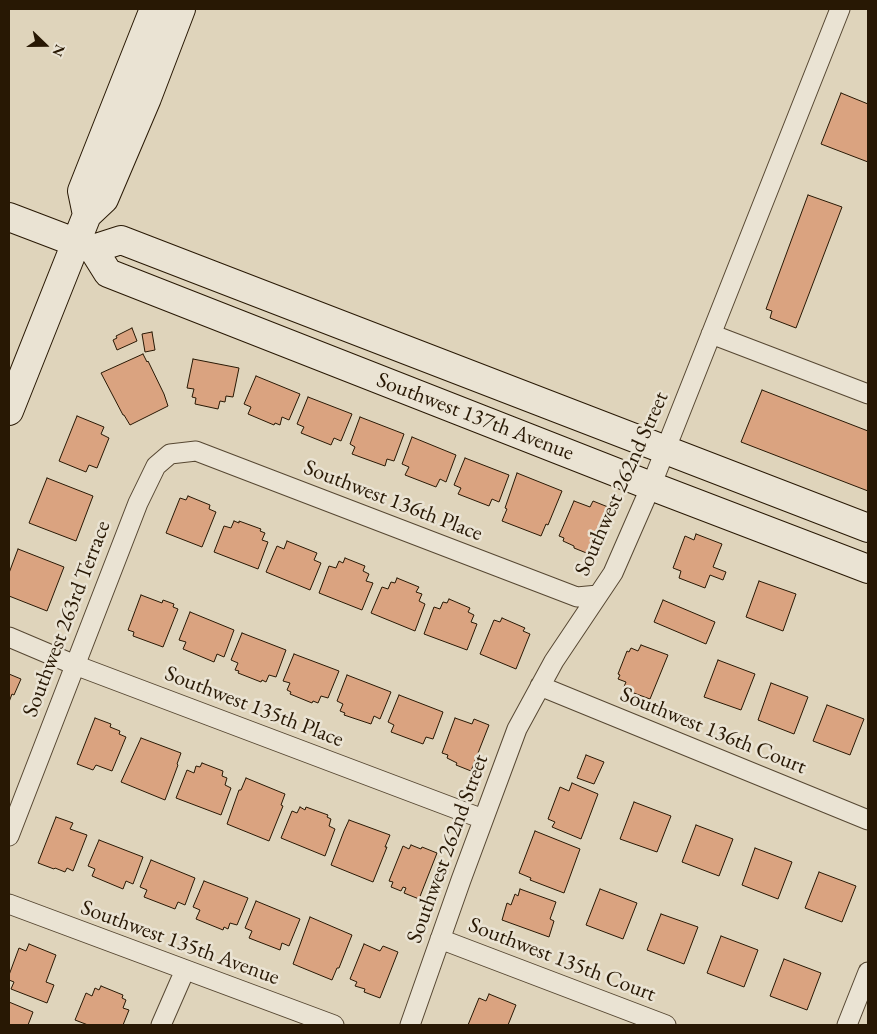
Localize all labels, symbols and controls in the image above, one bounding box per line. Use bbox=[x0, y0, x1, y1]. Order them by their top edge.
north arrow bbox=[20, 20, 70, 70]
text: N bbox=[48, 42, 69, 59]
street label: Southwest 137th Avenue bbox=[373, 367, 577, 467]
street label: Southwest 262nd Street bbox=[569, 388, 675, 580]
street label: Southwest 136th Place bbox=[300, 455, 486, 547]
street label: Southwest 263rd Terrace bbox=[17, 517, 117, 721]
street label: Southwest 135th Place bbox=[161, 661, 347, 753]
street label: Southwest 136th Court bbox=[616, 682, 810, 780]
street label: Southwest 262nd Street bbox=[402, 751, 494, 947]
street label: Southwest 135th Avenue bbox=[77, 895, 283, 991]
street label: Southwest 135th Court bbox=[465, 912, 659, 1008]

